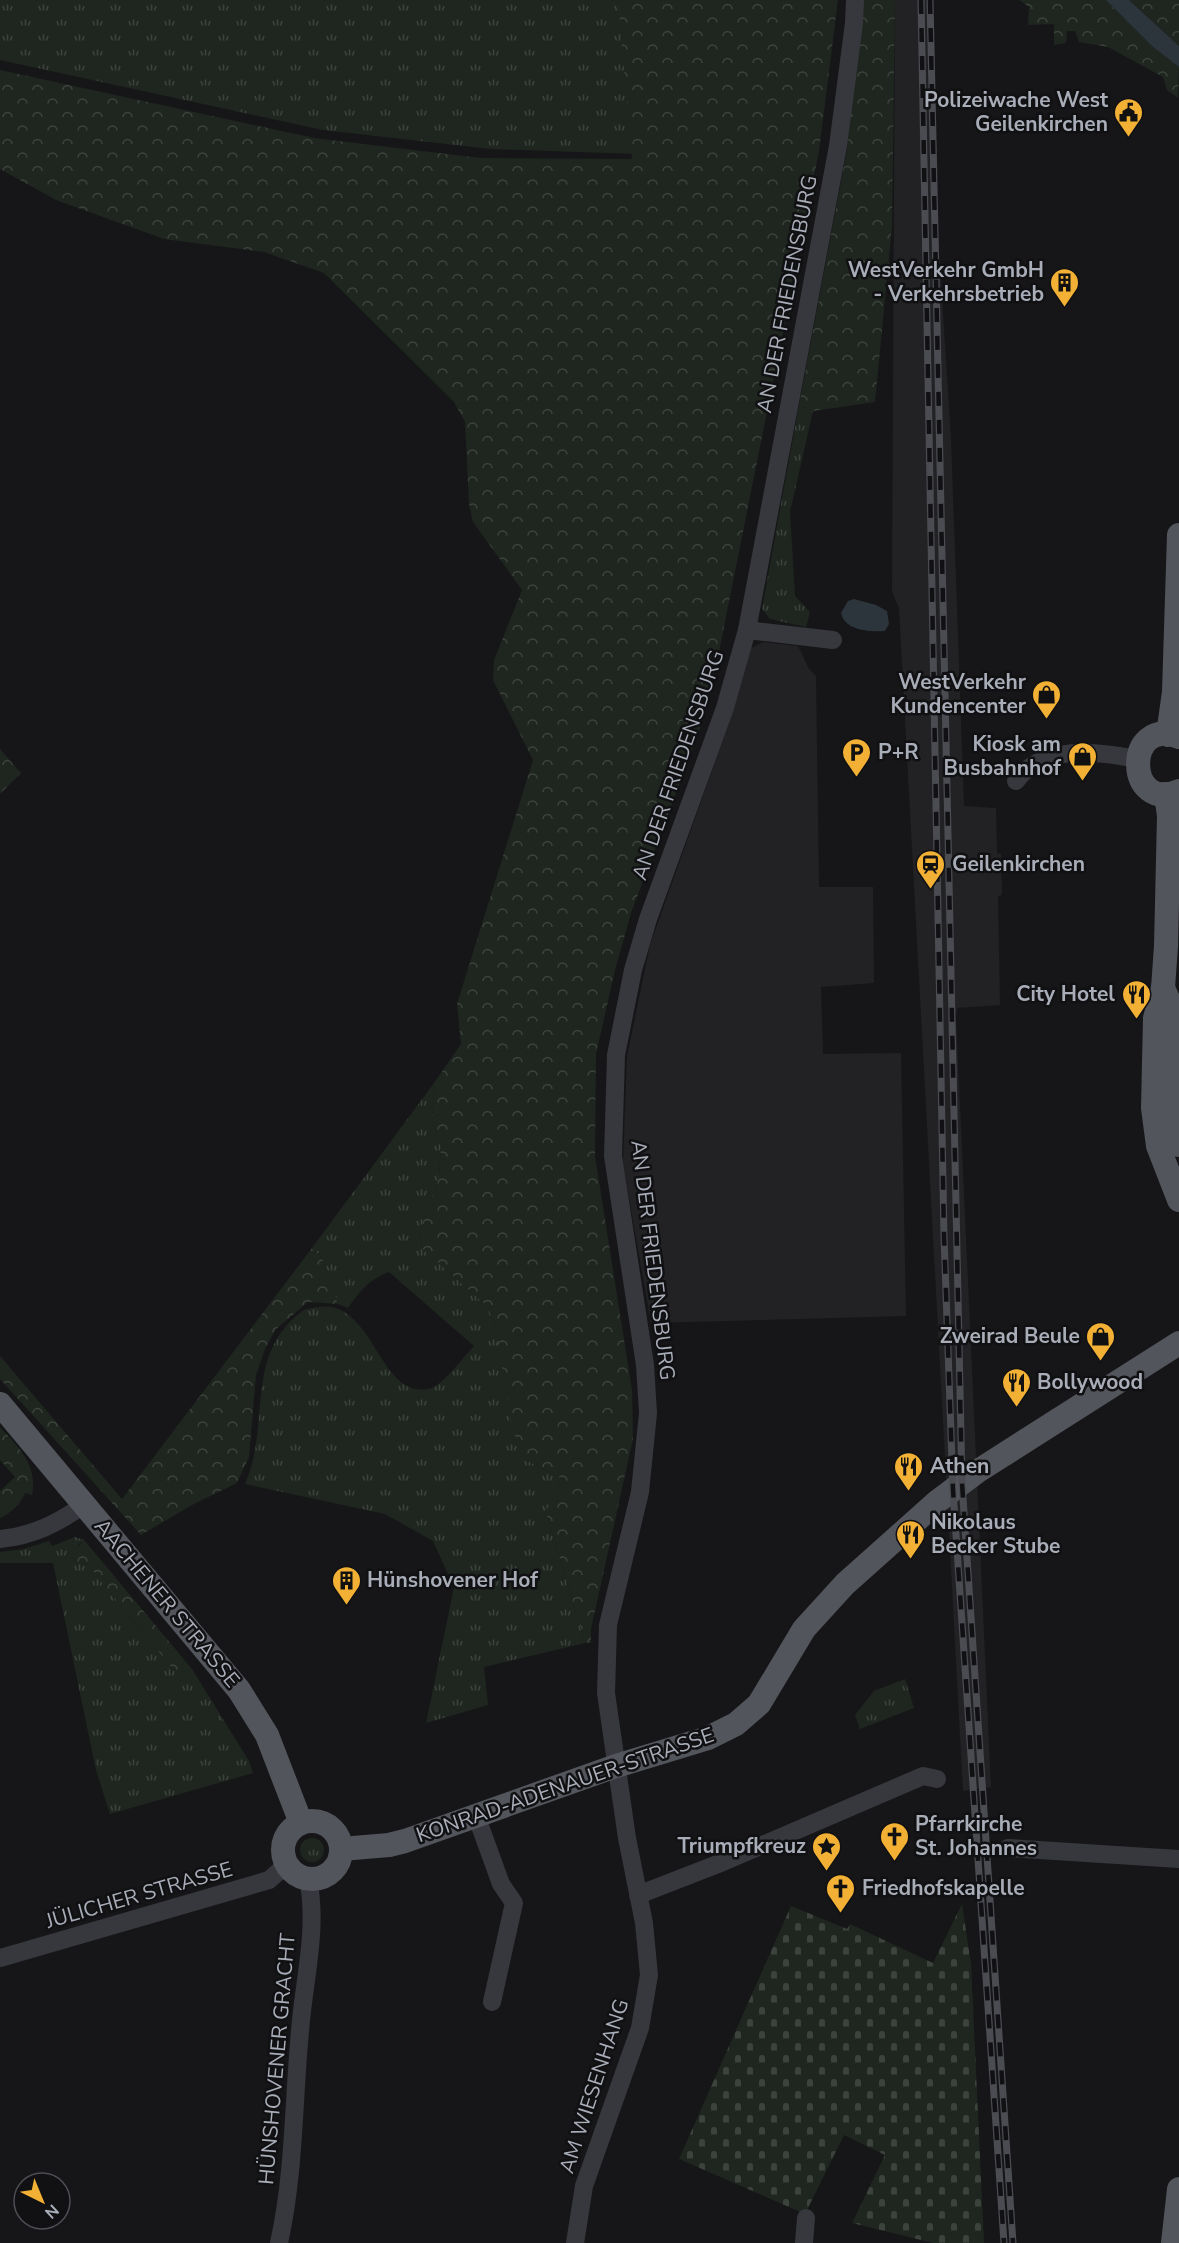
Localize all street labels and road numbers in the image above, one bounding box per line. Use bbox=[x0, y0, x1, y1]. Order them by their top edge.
street label: AN DER FRIEDENSBURG bbox=[750, 173, 824, 415]
street label: AN DER FRIEDENSBURG bbox=[625, 646, 731, 884]
street label: AN DER FRIEDENSBURG bbox=[624, 1138, 682, 1382]
street label: AACHENER STRASSE bbox=[88, 1513, 246, 1693]
street label: KONRAD-ADENAUER-STRASSE bbox=[412, 1721, 718, 1849]
street label: JÜLICHER STRASSE bbox=[41, 1855, 236, 1935]
street label: HÜNSHOVENER GRACHT bbox=[252, 1932, 302, 2186]
street label: AM WIESENHANG bbox=[553, 1995, 635, 2177]

